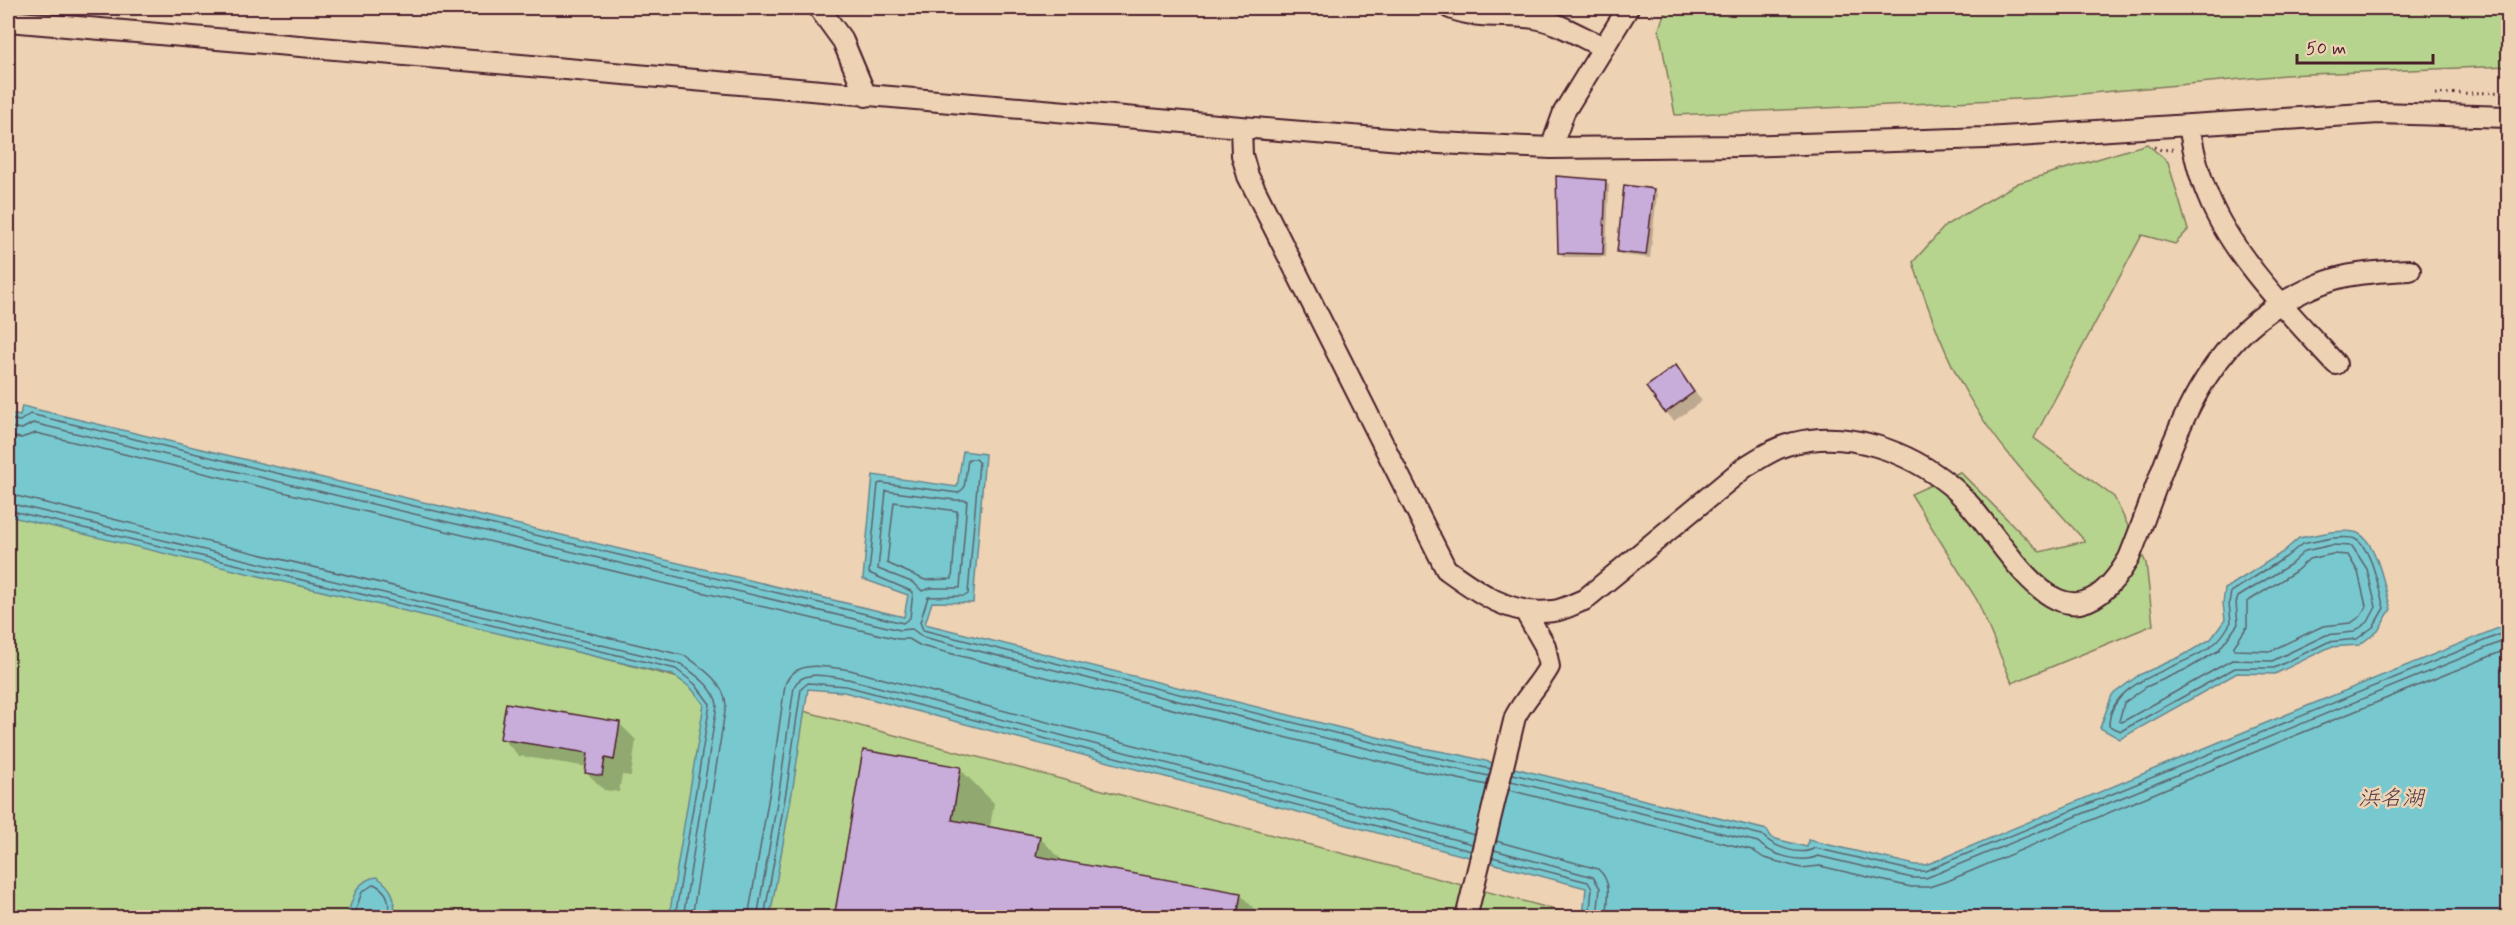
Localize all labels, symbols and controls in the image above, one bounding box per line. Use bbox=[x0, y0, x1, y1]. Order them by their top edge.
scale bar bbox=[2297, 27, 2434, 65]
text: 50 m bbox=[2306, 37, 2346, 61]
water label: 浜名湖 bbox=[2358, 785, 2426, 813]

